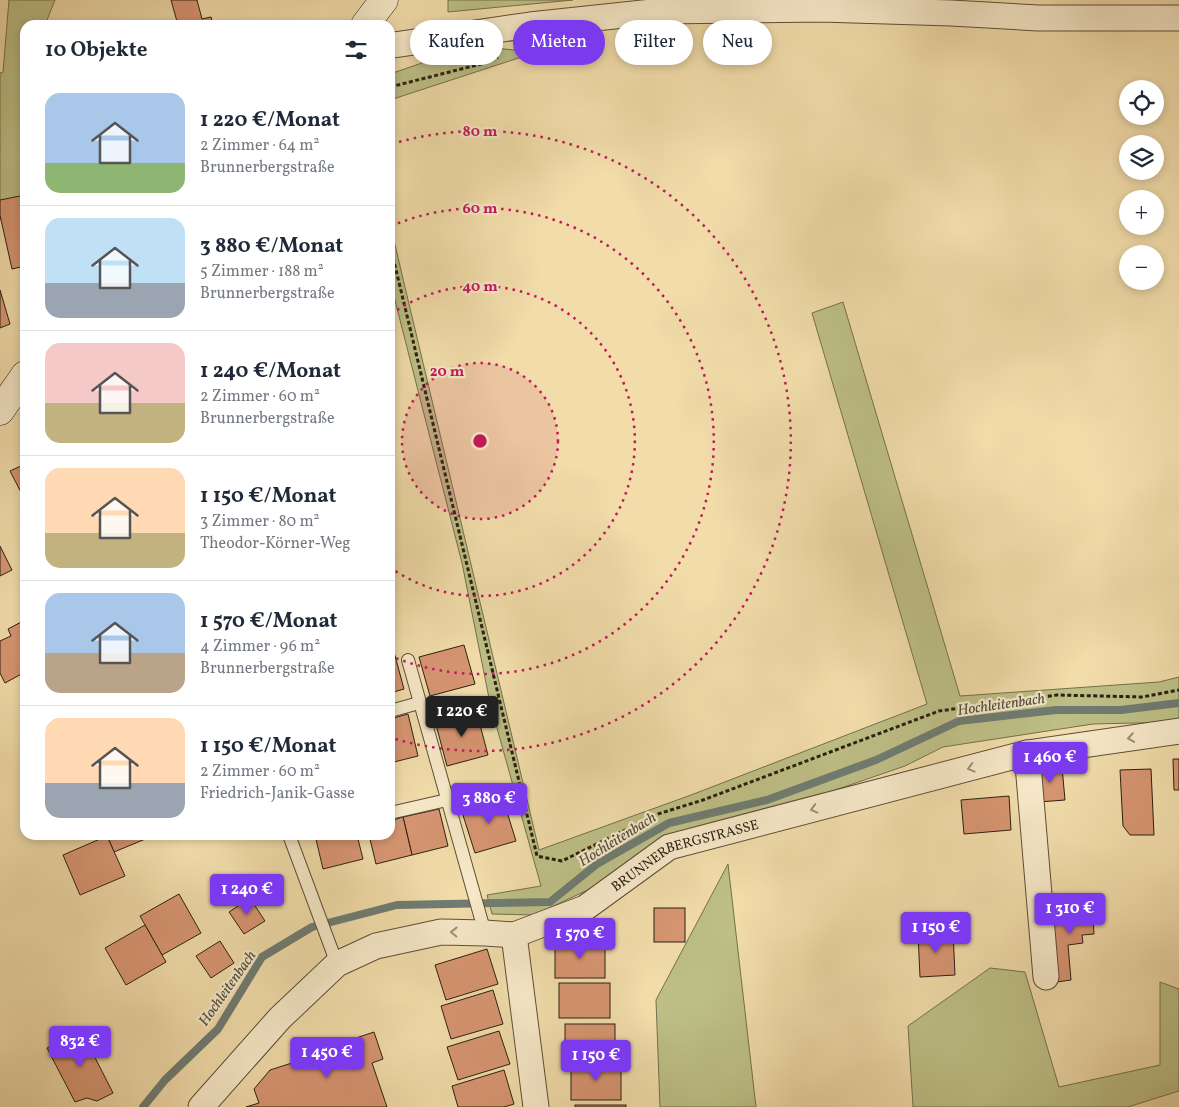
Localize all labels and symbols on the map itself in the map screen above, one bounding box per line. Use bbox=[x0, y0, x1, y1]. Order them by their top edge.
text: 80 m bbox=[463, 122, 498, 143]
text: 60 m bbox=[463, 199, 498, 220]
text: 40 m bbox=[462, 277, 498, 298]
text: 20 m bbox=[430, 362, 465, 383]
centre of rings bbox=[471, 432, 489, 450]
water label: Hochleitenbach bbox=[956, 689, 1046, 722]
pin: 1 220 € bbox=[416, 696, 508, 738]
one-way arrow bbox=[1126, 732, 1134, 743]
pin: 1 460 € bbox=[1004, 742, 1096, 784]
one-way arrow bbox=[967, 762, 976, 773]
pin: 3 880 € bbox=[443, 782, 535, 825]
one-way arrow bbox=[810, 803, 819, 814]
water label: Hochleitenbach bbox=[575, 808, 661, 873]
street label: BRUNNERBERGSTRASSE bbox=[608, 816, 761, 897]
pin: 1 240 € bbox=[201, 874, 293, 916]
pin: 1 310 € bbox=[1024, 892, 1116, 935]
pin: 1 150 € bbox=[890, 912, 982, 954]
pin: 1 570 € bbox=[534, 918, 626, 960]
one-way arrow bbox=[450, 927, 458, 938]
water label: Hochleitenbach bbox=[194, 947, 262, 1031]
pin: 832 € bbox=[45, 1026, 115, 1068]
pin: 1 450 € bbox=[281, 1036, 373, 1079]
pin: 1 150 € bbox=[550, 1040, 642, 1082]

